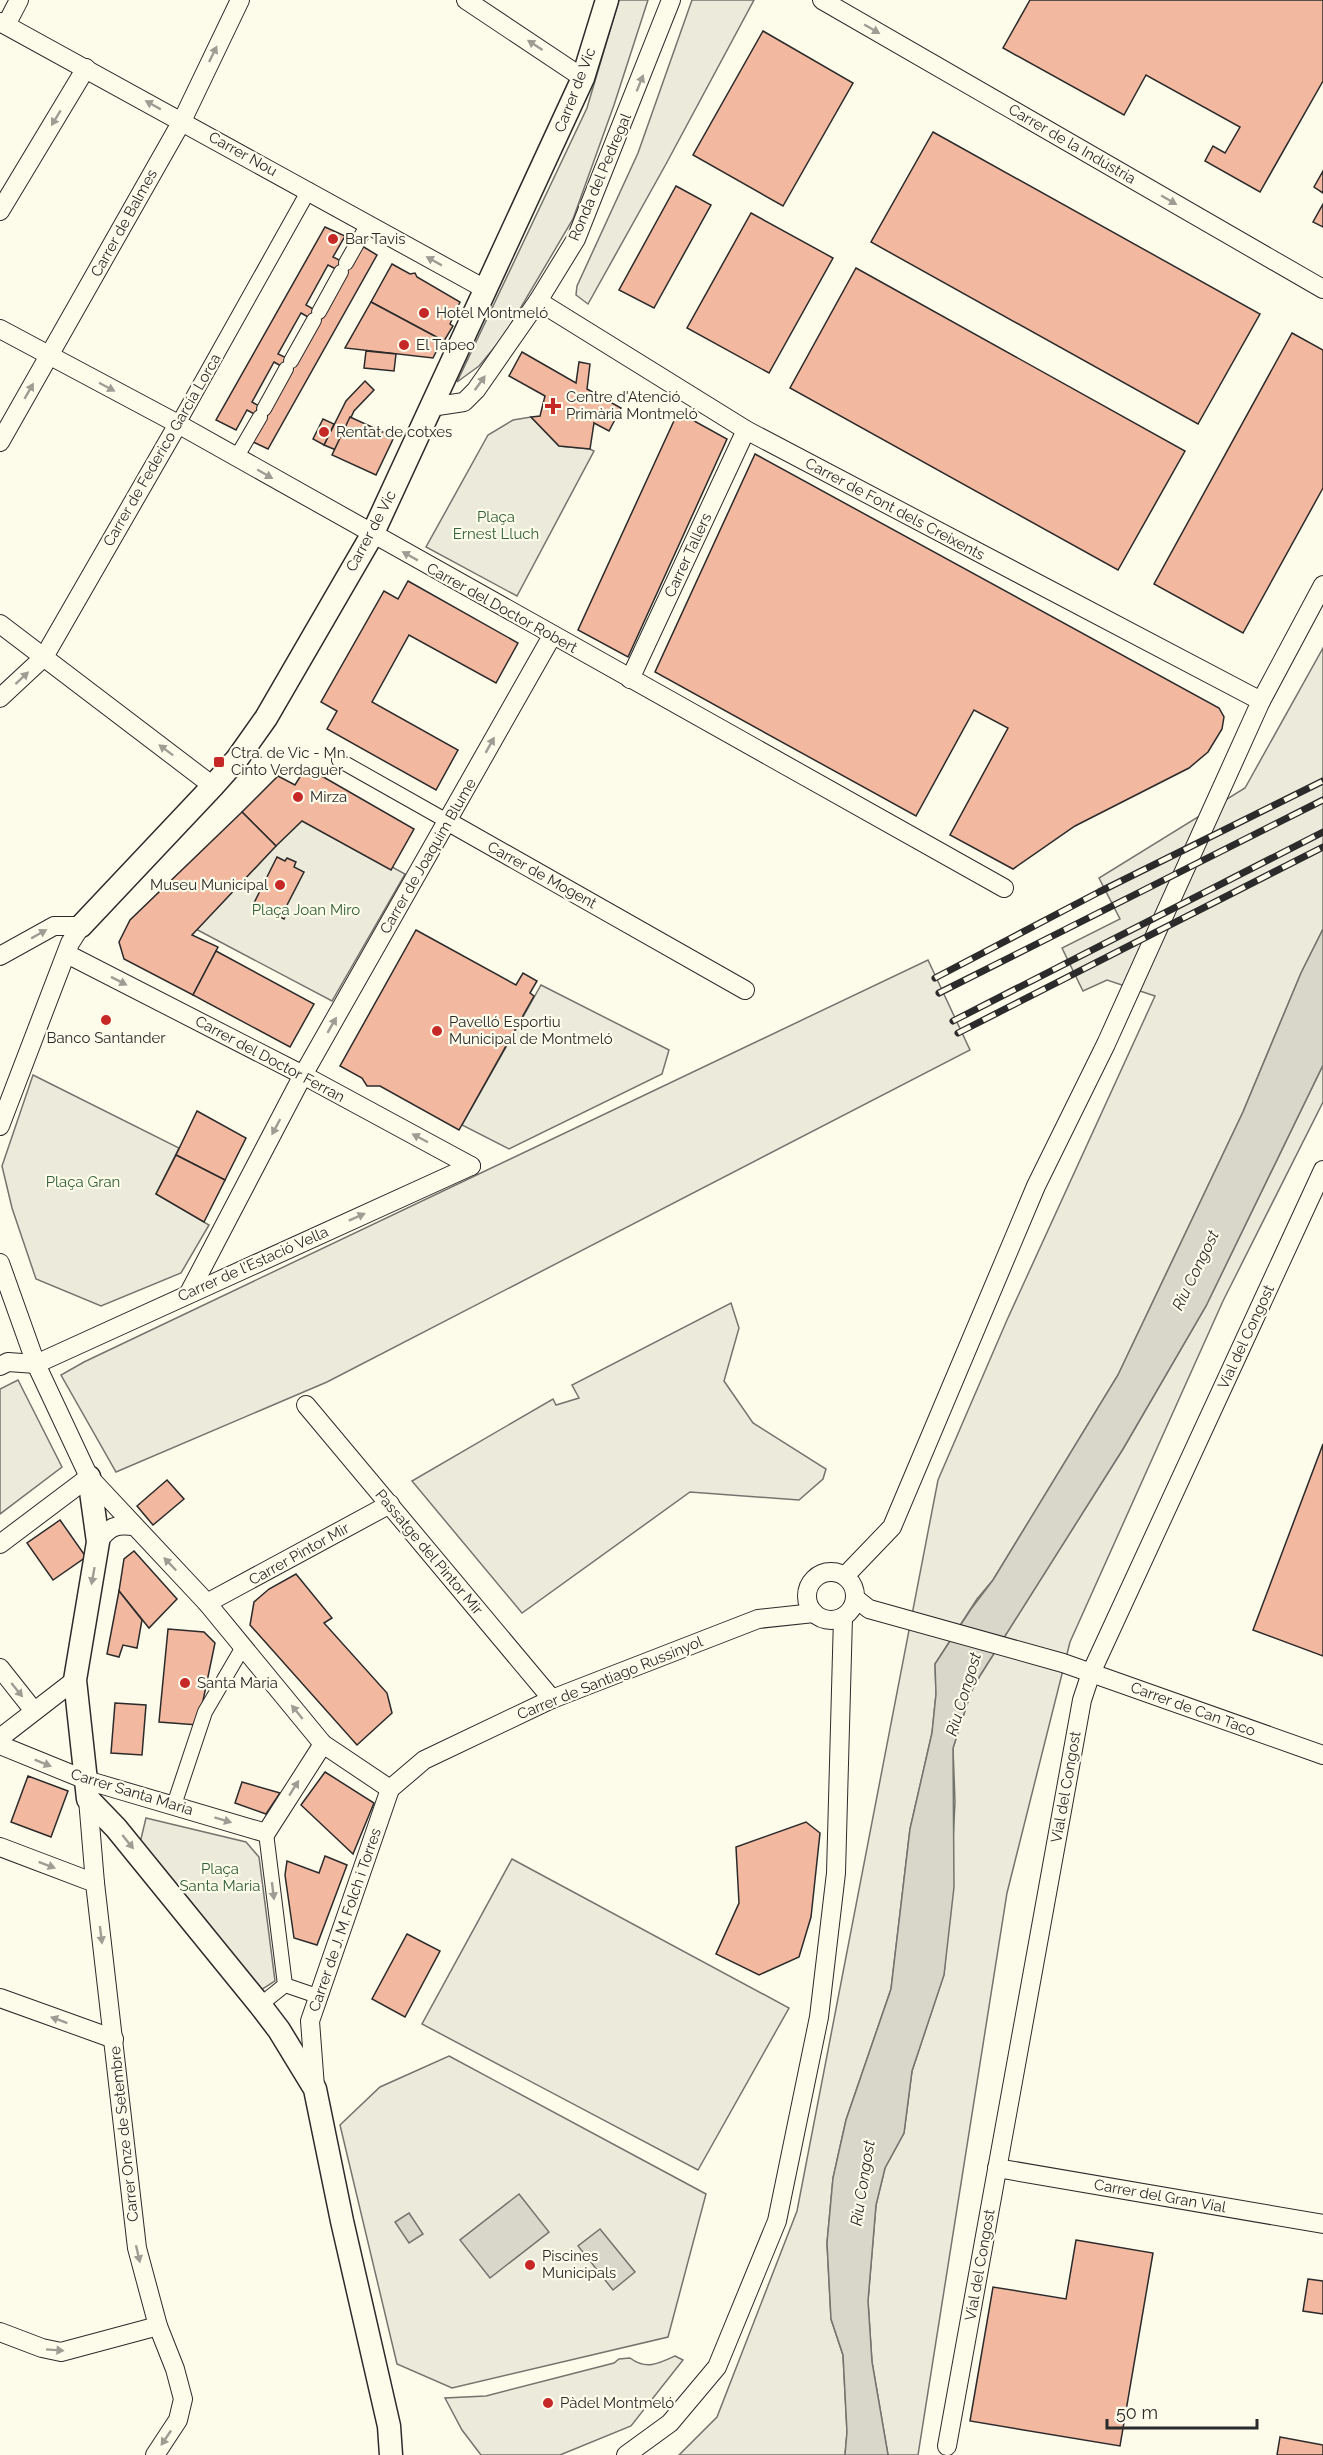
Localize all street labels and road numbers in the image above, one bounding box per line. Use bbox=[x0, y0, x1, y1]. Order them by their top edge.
street label: Carrer de Vic bbox=[551, 45, 599, 135]
street label: Carrer de la Indústria bbox=[1005, 100, 1139, 188]
street label: Ronda del Pedregal bbox=[565, 110, 635, 243]
street label: Carrer Nou bbox=[206, 128, 280, 180]
street label: Carrer de Balmes bbox=[87, 166, 161, 280]
street label: Carrer de Federico García Lorca bbox=[99, 351, 225, 549]
street label: Carrer de Font dels Creixents bbox=[802, 454, 988, 564]
street label: Carrer de Vic bbox=[342, 487, 400, 575]
street label: Carrer Tallers bbox=[661, 510, 715, 600]
street label: Carrer del Doctor Robert bbox=[424, 559, 580, 657]
street label: Carrer de Joaquim Blume bbox=[376, 775, 480, 937]
street label: Carrer de Mogent bbox=[484, 838, 600, 912]
street label: Carrer del Doctor Ferran bbox=[192, 1012, 348, 1106]
street label: Carrer de l'Estació Vella bbox=[175, 1223, 331, 1305]
street label: Vial del Congost bbox=[1214, 1282, 1278, 1392]
street label: Passatge del Pintor Mir bbox=[371, 1486, 487, 1619]
street label: Carrer Pintor Mir bbox=[246, 1519, 353, 1589]
street label: Carrer de Santiago Russinyol bbox=[515, 1632, 706, 1724]
street label: Carrer de Can Taco bbox=[1128, 1678, 1258, 1740]
street label: Vial del Congost bbox=[1047, 1730, 1085, 1844]
street label: Carrer Santa Maria bbox=[69, 1765, 195, 1819]
street label: Carrer de J. M. Folch i Torres bbox=[305, 1826, 385, 2014]
street label: Carrer Onze de Setembre bbox=[106, 2045, 142, 2223]
street label: Carrer del Gran Vial bbox=[1093, 2176, 1228, 2217]
street label: Vial del Congost bbox=[961, 2208, 999, 2322]

